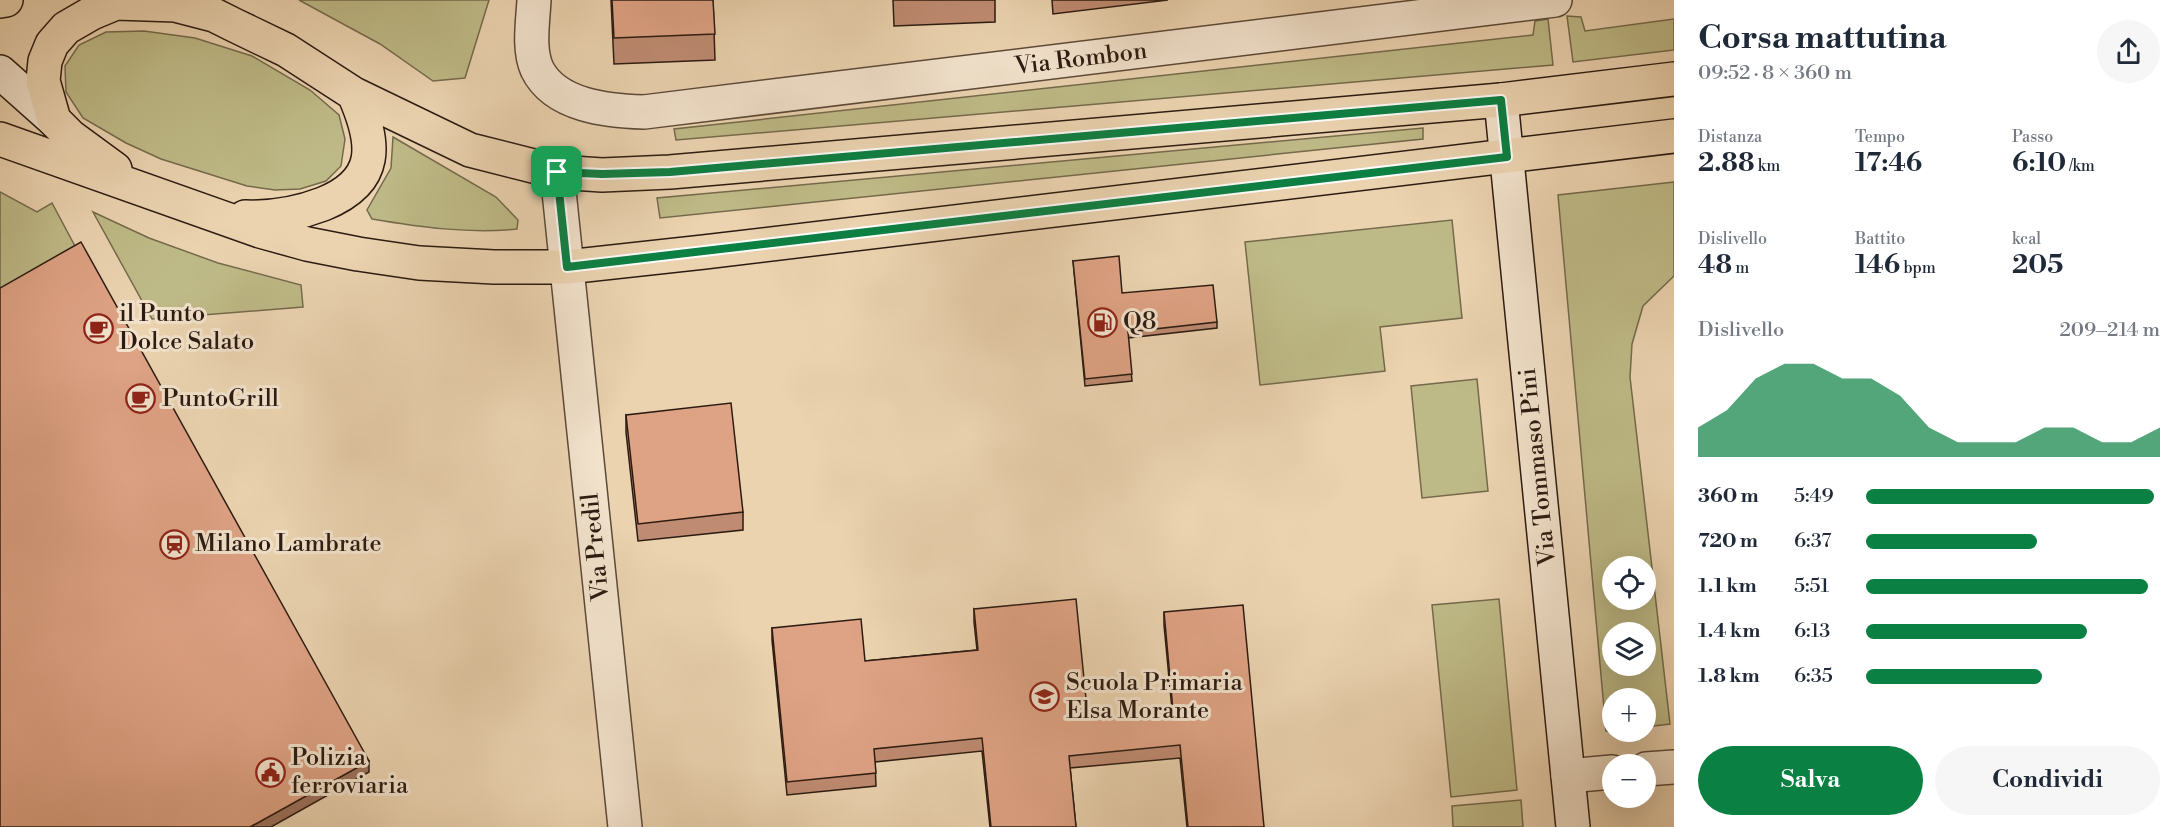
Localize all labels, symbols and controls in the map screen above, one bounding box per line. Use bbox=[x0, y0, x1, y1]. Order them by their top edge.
text: Corsa mattutina bbox=[1698, 18, 1947, 59]
button: share bbox=[2097, 20, 2160, 83]
street label: Via Rombon bbox=[1012, 36, 1149, 82]
text: 09:52 · 8 × 360 m bbox=[1698, 61, 1852, 86]
text: Distanza bbox=[1698, 127, 1762, 147]
text: Tempo bbox=[1855, 127, 1905, 147]
text: Passo bbox=[2012, 127, 2053, 147]
pin bbox=[531, 146, 582, 197]
text: 2.88 bbox=[1698, 147, 1755, 179]
text: 17:46 bbox=[1855, 147, 1922, 179]
text: 6:10 bbox=[2012, 147, 2066, 179]
icon: arrive bbox=[540, 155, 573, 188]
text: km bbox=[1755, 156, 1780, 176]
text: /km bbox=[2066, 156, 2095, 176]
text: Dislivello bbox=[1698, 229, 1767, 249]
text: Battito bbox=[1855, 229, 1905, 249]
text: kcal bbox=[2012, 229, 2041, 249]
text: 48 bbox=[1698, 249, 1732, 281]
text: 146 bbox=[1855, 249, 1900, 281]
text: 205 bbox=[2012, 249, 2063, 281]
text: m bbox=[1732, 258, 1749, 278]
text: bpm bbox=[1900, 258, 1936, 278]
place label: il Punto Dolce Salato bbox=[119, 299, 254, 357]
fuel station icon: Q8 bbox=[1086, 306, 1118, 338]
place label: Q8 bbox=[1123, 307, 1156, 337]
cafe icon: il Punto Dolce Salato bbox=[82, 312, 114, 344]
text: Dislivello bbox=[1698, 318, 1784, 343]
text: 209–214 m bbox=[2059, 318, 2160, 343]
street label: Via Tommaso Pini bbox=[1513, 367, 1563, 568]
cafe icon: PuntoGrill bbox=[125, 383, 157, 415]
place label: PuntoGrill bbox=[162, 384, 279, 414]
text: 360 m bbox=[1698, 484, 1759, 509]
text: 5:49 bbox=[1794, 484, 1834, 509]
street label: Via Predil bbox=[575, 492, 617, 603]
station icon: Milano Lambrate bbox=[158, 528, 190, 560]
place label: Milano Lambrate bbox=[195, 529, 382, 559]
text: 720 m bbox=[1698, 529, 1758, 554]
text: 6:37 bbox=[1794, 529, 1831, 554]
map controls bbox=[1602, 556, 1656, 808]
button: locate bbox=[1602, 556, 1656, 610]
text: 1.1 km bbox=[1698, 574, 1757, 599]
text: 5:51 bbox=[1794, 574, 1829, 599]
text: 1.4 km bbox=[1698, 619, 1760, 644]
text: 6:13 bbox=[1794, 619, 1830, 644]
button: layers bbox=[1602, 622, 1656, 676]
text: 1.8 km bbox=[1698, 664, 1760, 689]
text: 6:35 bbox=[1794, 664, 1833, 689]
place label: Scuola Primaria Elsa Morante bbox=[1066, 668, 1243, 726]
school or university icon: Scuola Primaria Elsa Morante bbox=[1029, 681, 1061, 713]
button: + bbox=[1602, 688, 1656, 742]
place label: Polizia ferroviaria bbox=[291, 743, 409, 801]
button: Salva bbox=[1698, 746, 1923, 815]
button: Condividi bbox=[1935, 746, 2160, 815]
button: − bbox=[1602, 754, 1656, 808]
public building icon: Polizia ferroviaria bbox=[254, 756, 286, 788]

